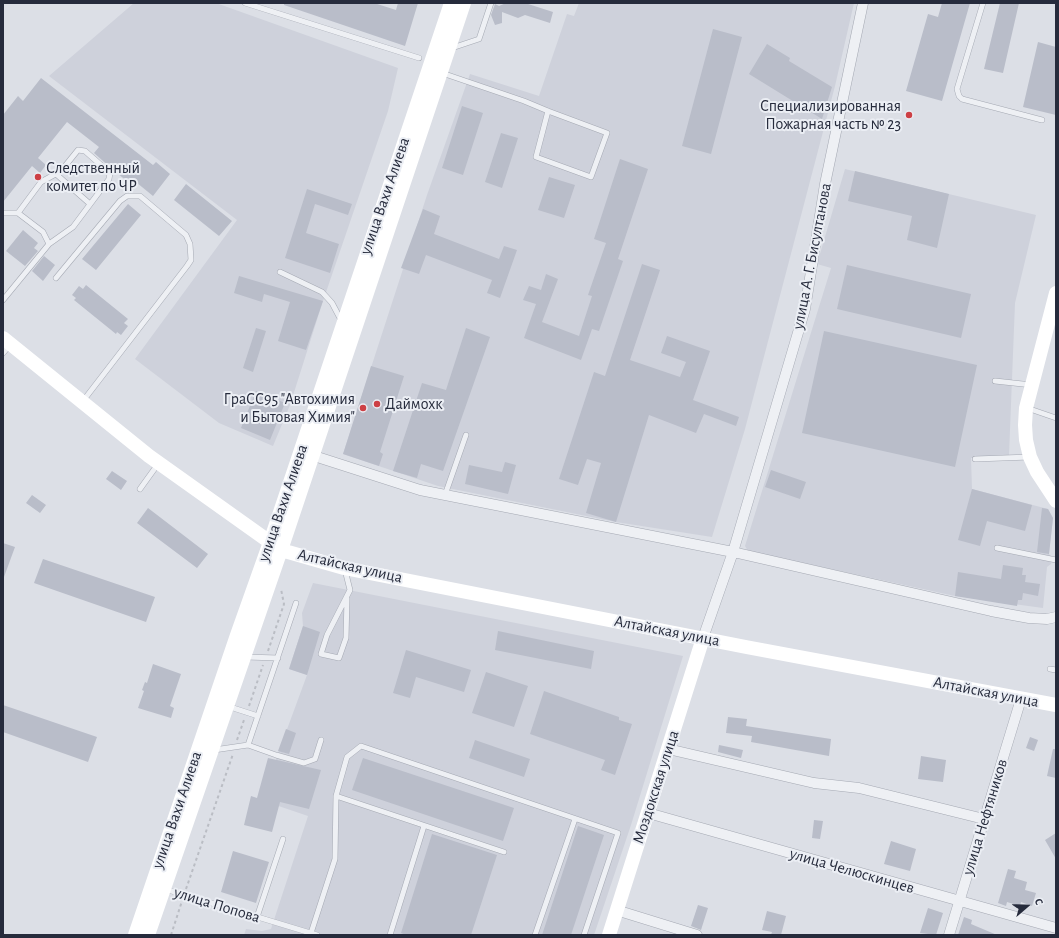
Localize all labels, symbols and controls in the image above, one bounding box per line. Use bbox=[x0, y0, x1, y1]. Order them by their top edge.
place label: Специализированная Пожарная часть № 23 bbox=[760, 96, 901, 134]
marker: Специализированная Пожарная часть № 23 bbox=[904, 110, 914, 120]
street label: улица Вахи Алиева bbox=[356, 135, 414, 257]
place label: Следственный комитет по ЧР bbox=[46, 158, 140, 196]
marker: Следственный комитет по ЧР bbox=[33, 172, 43, 182]
street label: улица А. Г. Бисултанова bbox=[788, 181, 836, 331]
place label: ГраСС95 "Автохимия и Бытовая Химия" bbox=[224, 389, 355, 427]
place label: Даймохк bbox=[385, 394, 443, 414]
marker: Даймохк bbox=[372, 399, 382, 409]
marker: ГраСС95 "Автохимия и Бытовая Химия" bbox=[358, 403, 368, 413]
street label: улица Вахи Алиева bbox=[254, 442, 312, 564]
street label: Алтайская улица bbox=[296, 545, 404, 587]
street label: Алтайская улица bbox=[613, 611, 721, 651]
street label: Алтайская улица bbox=[932, 672, 1040, 712]
street label: Моздокская улица bbox=[629, 728, 683, 846]
street label: улица Вахи Алиева bbox=[148, 749, 206, 871]
street label: улица Нефтяников bbox=[958, 757, 1012, 877]
street label: улица Челюскинцев bbox=[787, 844, 917, 898]
street label: улица Попова bbox=[172, 883, 262, 927]
north arrow bbox=[1007, 886, 1047, 926]
text: С bbox=[1033, 897, 1045, 906]

